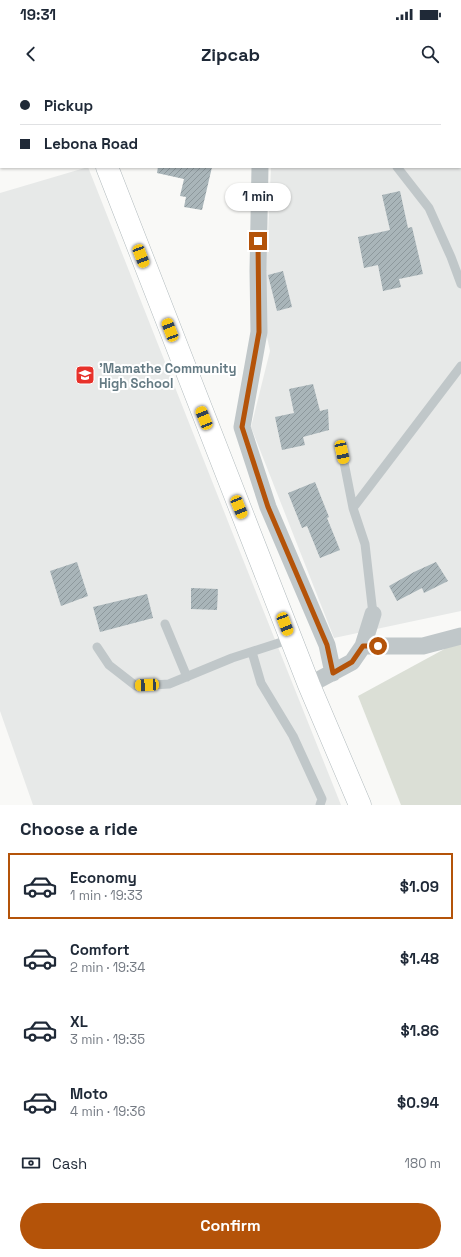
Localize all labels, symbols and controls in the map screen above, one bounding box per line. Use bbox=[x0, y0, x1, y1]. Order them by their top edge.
text: 19:31 bbox=[20, 5, 56, 24]
icon: back bbox=[20, 43, 42, 65]
text: Zipcab bbox=[201, 43, 260, 66]
icon: search bbox=[419, 43, 441, 65]
text: Pickup bbox=[44, 96, 93, 115]
text: Lebona Road bbox=[44, 134, 138, 153]
callout: 1 min bbox=[225, 183, 291, 211]
text: 1 min bbox=[242, 188, 274, 205]
route end bbox=[249, 232, 267, 250]
car bbox=[131, 243, 151, 269]
car bbox=[160, 317, 180, 343]
place label: 'Mamathe Community High School bbox=[99, 360, 237, 392]
school or university icon: 'Mamathe Community High School bbox=[74, 364, 96, 386]
car bbox=[194, 405, 214, 431]
car bbox=[334, 439, 350, 465]
car bbox=[229, 494, 249, 520]
car bbox=[275, 611, 295, 637]
route start bbox=[369, 637, 387, 655]
car bbox=[135, 678, 159, 692]
text: Choose a ride bbox=[20, 817, 138, 840]
icon: car bbox=[22, 868, 58, 904]
text: Economy bbox=[70, 868, 137, 887]
text: $1.09 bbox=[400, 877, 439, 896]
text: 1 min · 19:33 bbox=[70, 887, 143, 904]
icon: car bbox=[22, 940, 58, 976]
text: Comfort bbox=[70, 940, 130, 959]
text: $1.48 bbox=[400, 949, 439, 968]
text: 2 min · 19:34 bbox=[70, 959, 145, 976]
icon: car bbox=[22, 1012, 58, 1048]
text: XL bbox=[70, 1012, 88, 1031]
text: $1.86 bbox=[400, 1021, 439, 1040]
text: 3 min · 19:35 bbox=[70, 1031, 145, 1048]
icon: car bbox=[22, 1084, 58, 1120]
text: Moto bbox=[70, 1084, 108, 1103]
text: $0.94 bbox=[397, 1093, 439, 1112]
text: 4 min · 19:36 bbox=[70, 1103, 145, 1120]
icon: cash bbox=[20, 1152, 42, 1174]
text: Cash bbox=[52, 1154, 87, 1173]
text: 180 m bbox=[405, 1155, 441, 1172]
button: Confirm bbox=[20, 1203, 441, 1249]

